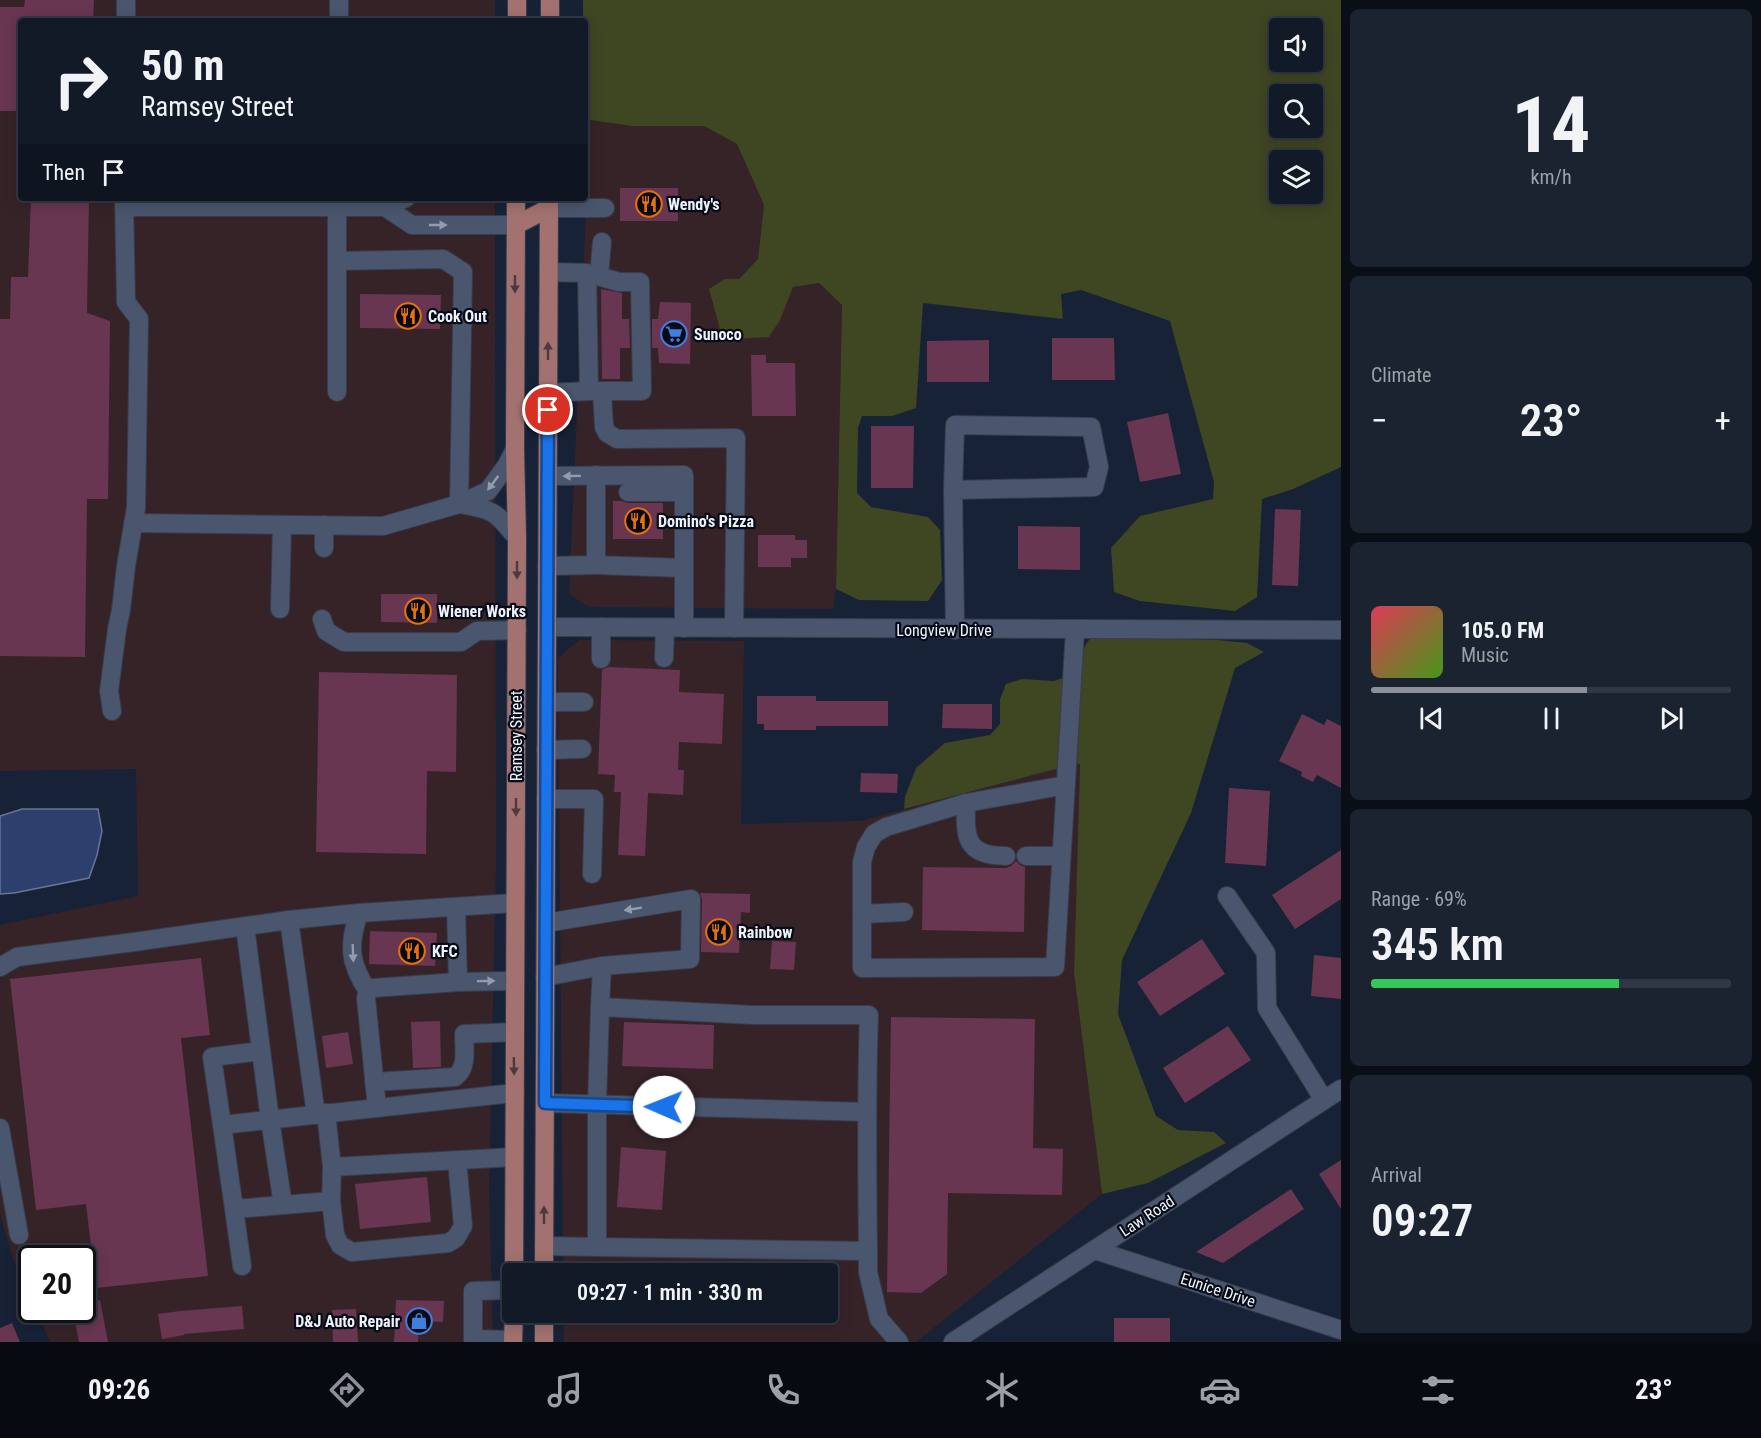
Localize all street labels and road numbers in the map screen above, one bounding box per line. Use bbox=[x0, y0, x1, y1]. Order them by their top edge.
street label: Longview Drive bbox=[896, 621, 992, 640]
street label: Ramsey Street bbox=[507, 690, 526, 781]
street label: Law Road bbox=[1116, 1191, 1178, 1241]
street label: Eunice Drive bbox=[1178, 1269, 1258, 1311]

